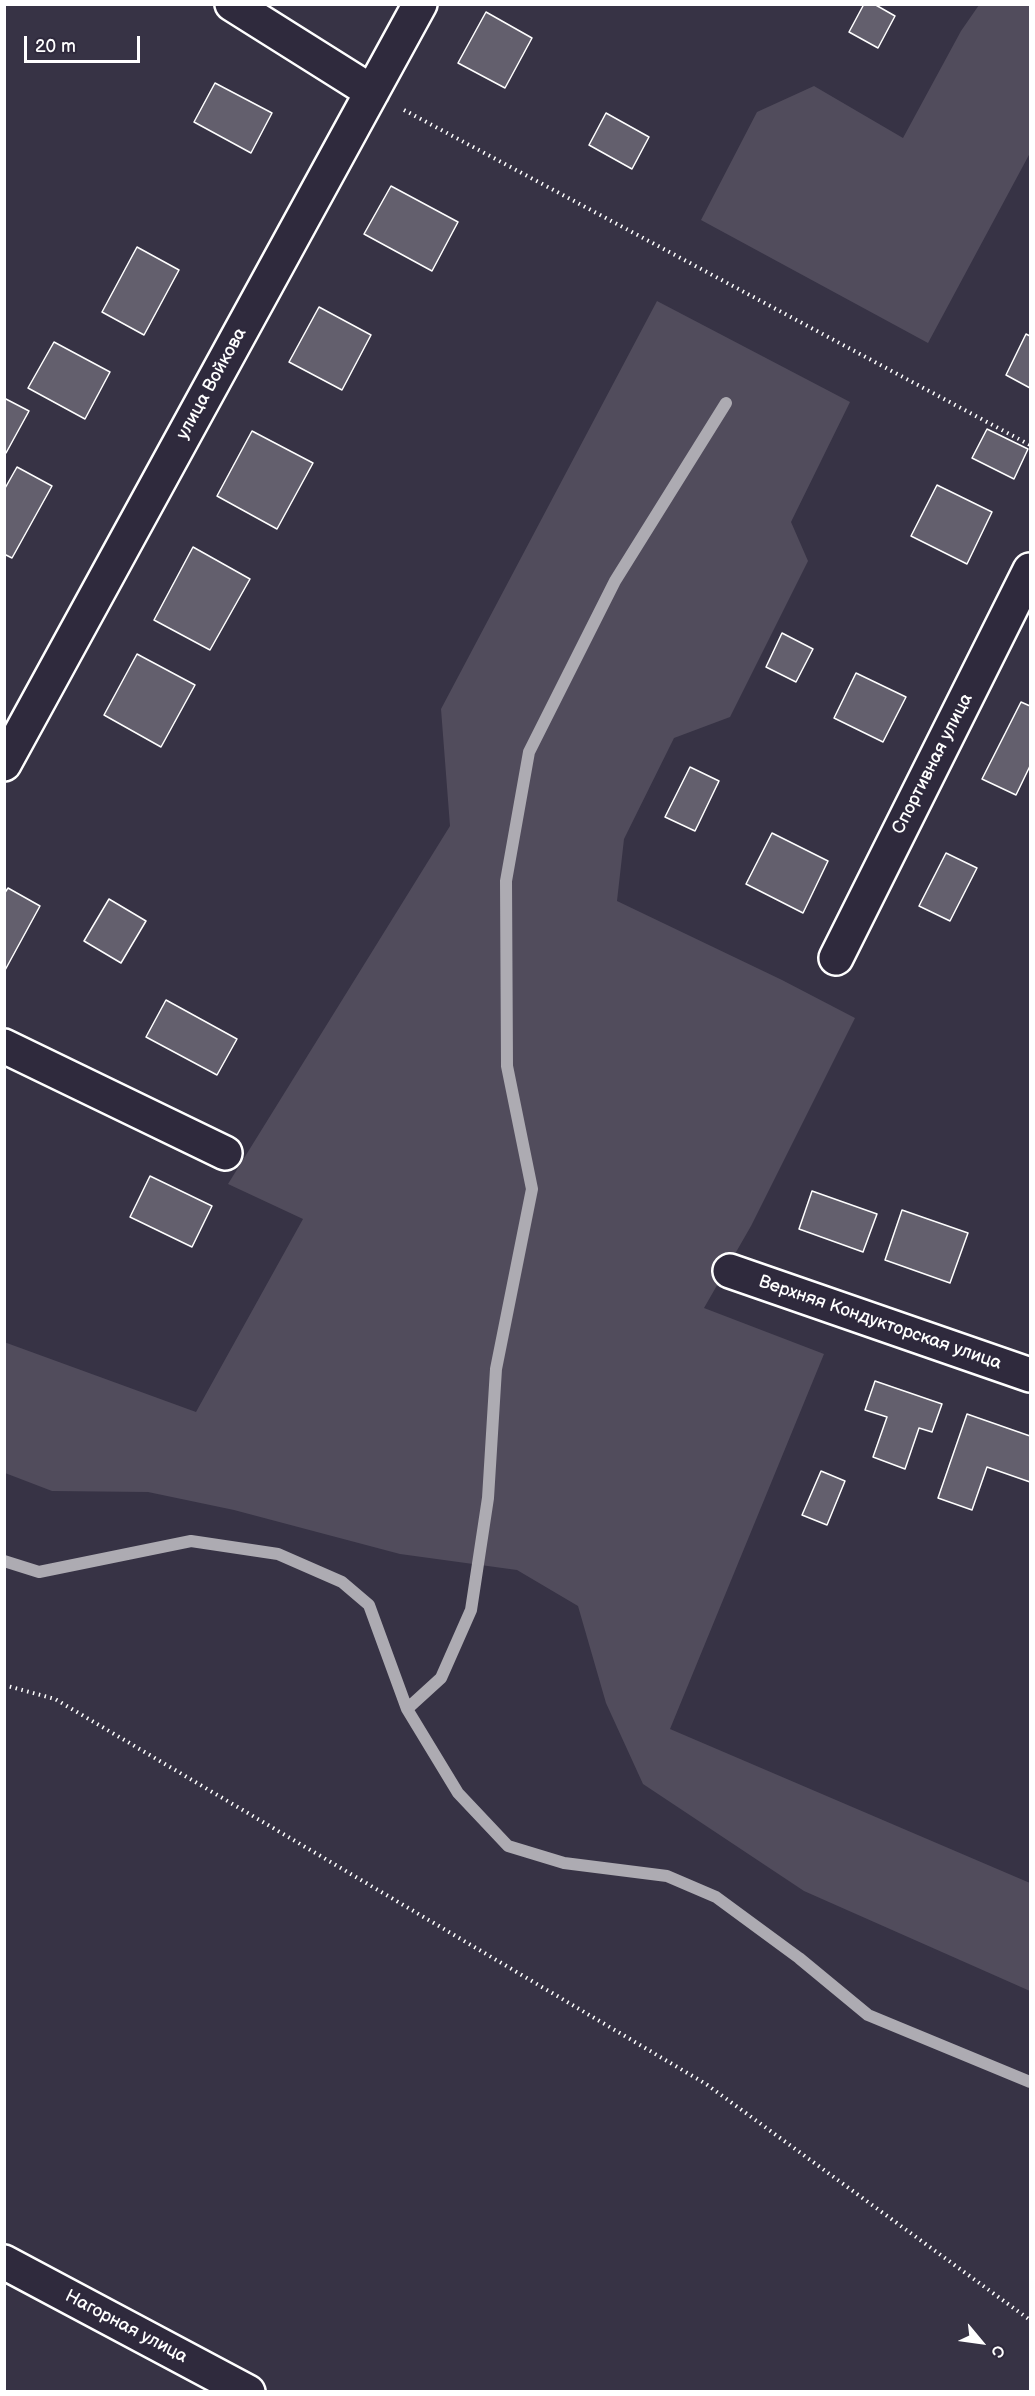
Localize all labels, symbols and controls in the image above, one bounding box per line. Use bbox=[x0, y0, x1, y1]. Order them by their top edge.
scale bar bbox=[27, 24, 142, 62]
text: 20 m bbox=[35, 36, 76, 57]
street label: улица Войкова bbox=[172, 324, 252, 444]
street label: Спортивная улица bbox=[888, 690, 978, 838]
street label: Верхняя Кондукторская улица bbox=[756, 1271, 1004, 1375]
street label: Нагорная улица bbox=[61, 2286, 191, 2368]
north arrow bbox=[951, 2312, 1011, 2372]
text: С bbox=[986, 2341, 1008, 2360]

